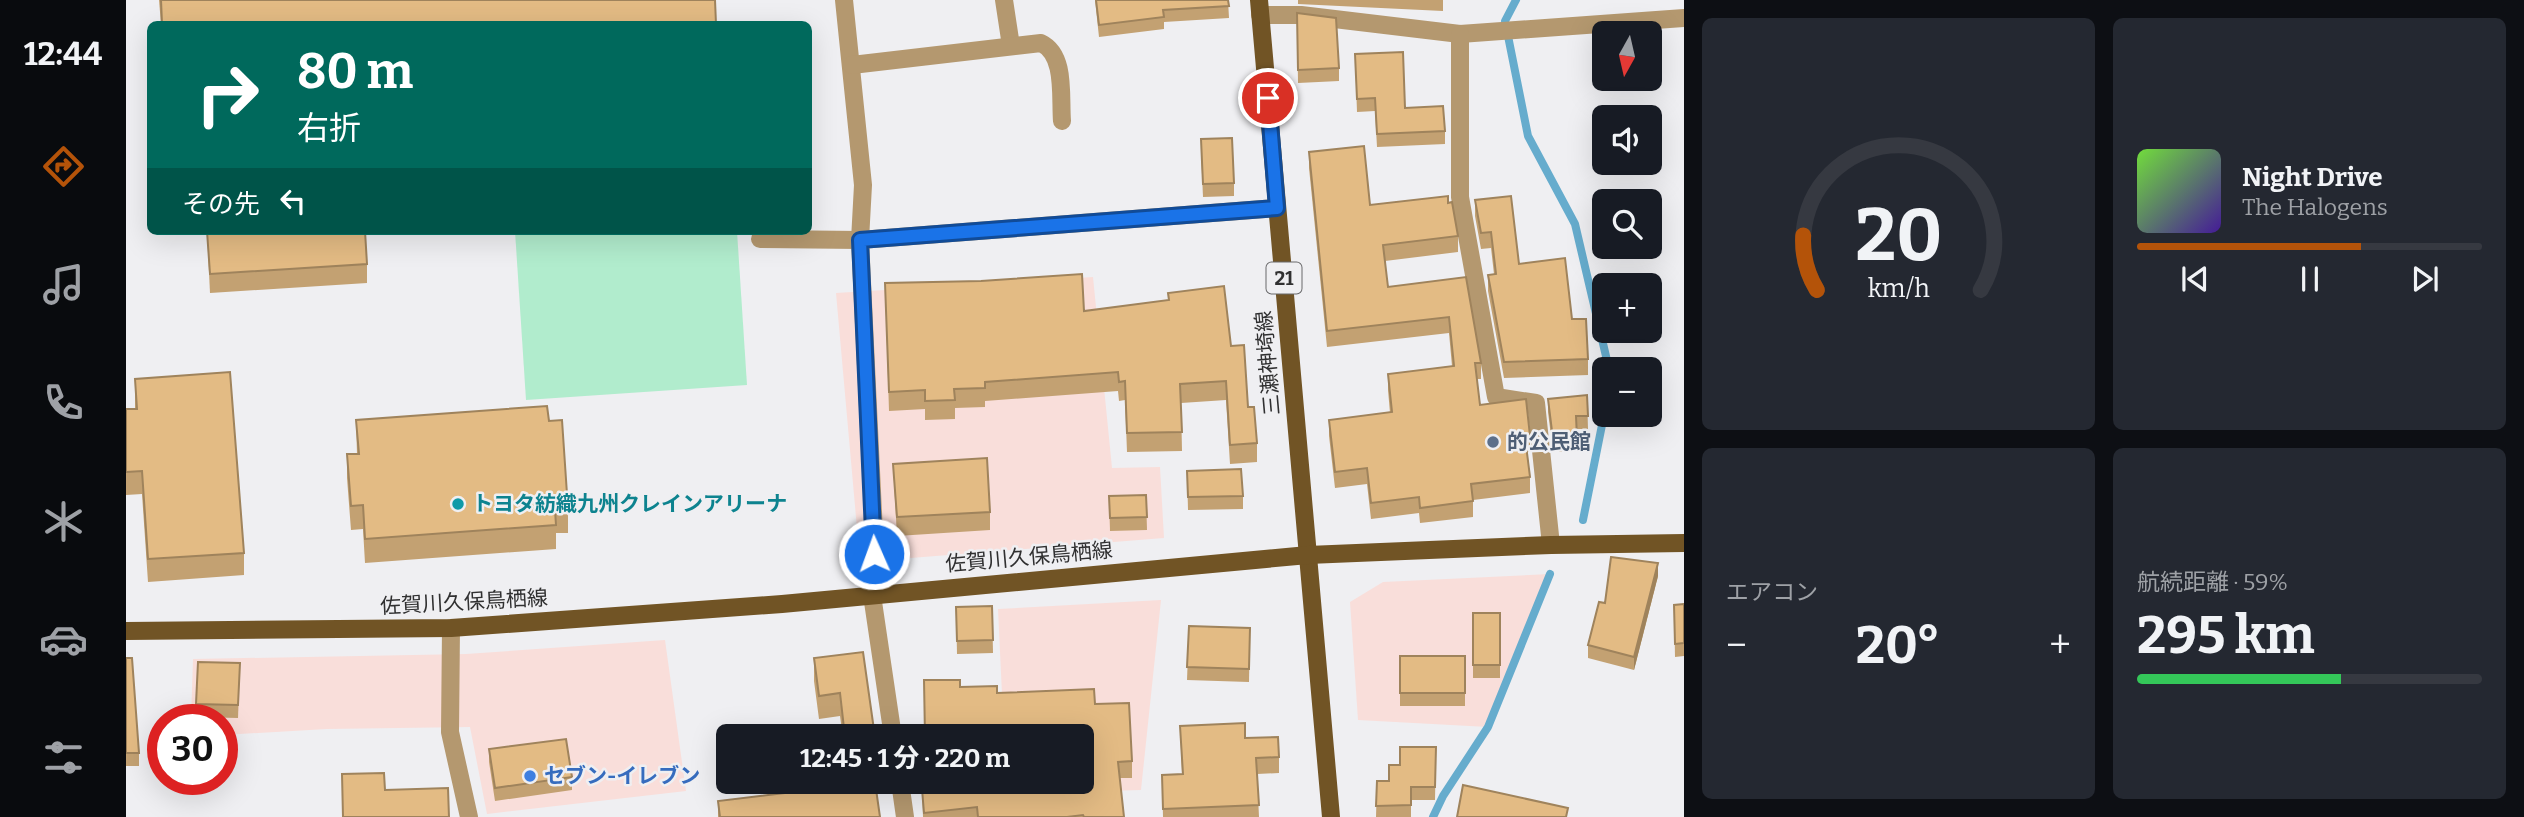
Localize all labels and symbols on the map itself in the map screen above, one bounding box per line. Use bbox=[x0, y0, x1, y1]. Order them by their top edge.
north arrow bbox=[1592, 21, 1662, 91]
pin bbox=[1238, 68, 1298, 128]
road number: 21 bbox=[1266, 262, 1302, 294]
street label: 三瀬神埼線 bbox=[1250, 310, 1286, 416]
place label: 的公民館 bbox=[1507, 429, 1591, 455]
marker: 的公民館 bbox=[1485, 434, 1501, 450]
place label: トヨタ紡織九州クレインアリーナ bbox=[472, 491, 787, 517]
marker: トヨタ紡織九州クレインアリーナ bbox=[450, 496, 466, 512]
position arrow bbox=[837, 517, 911, 591]
street label: 佐賀川久保鳥栖線 bbox=[944, 537, 1114, 577]
street label: 佐賀川久保鳥栖線 bbox=[379, 585, 549, 619]
speed limit sign: 30 bbox=[147, 704, 238, 795]
place label: セブン-イレブン bbox=[544, 763, 700, 789]
marker: セブン-イレブン bbox=[522, 768, 538, 784]

